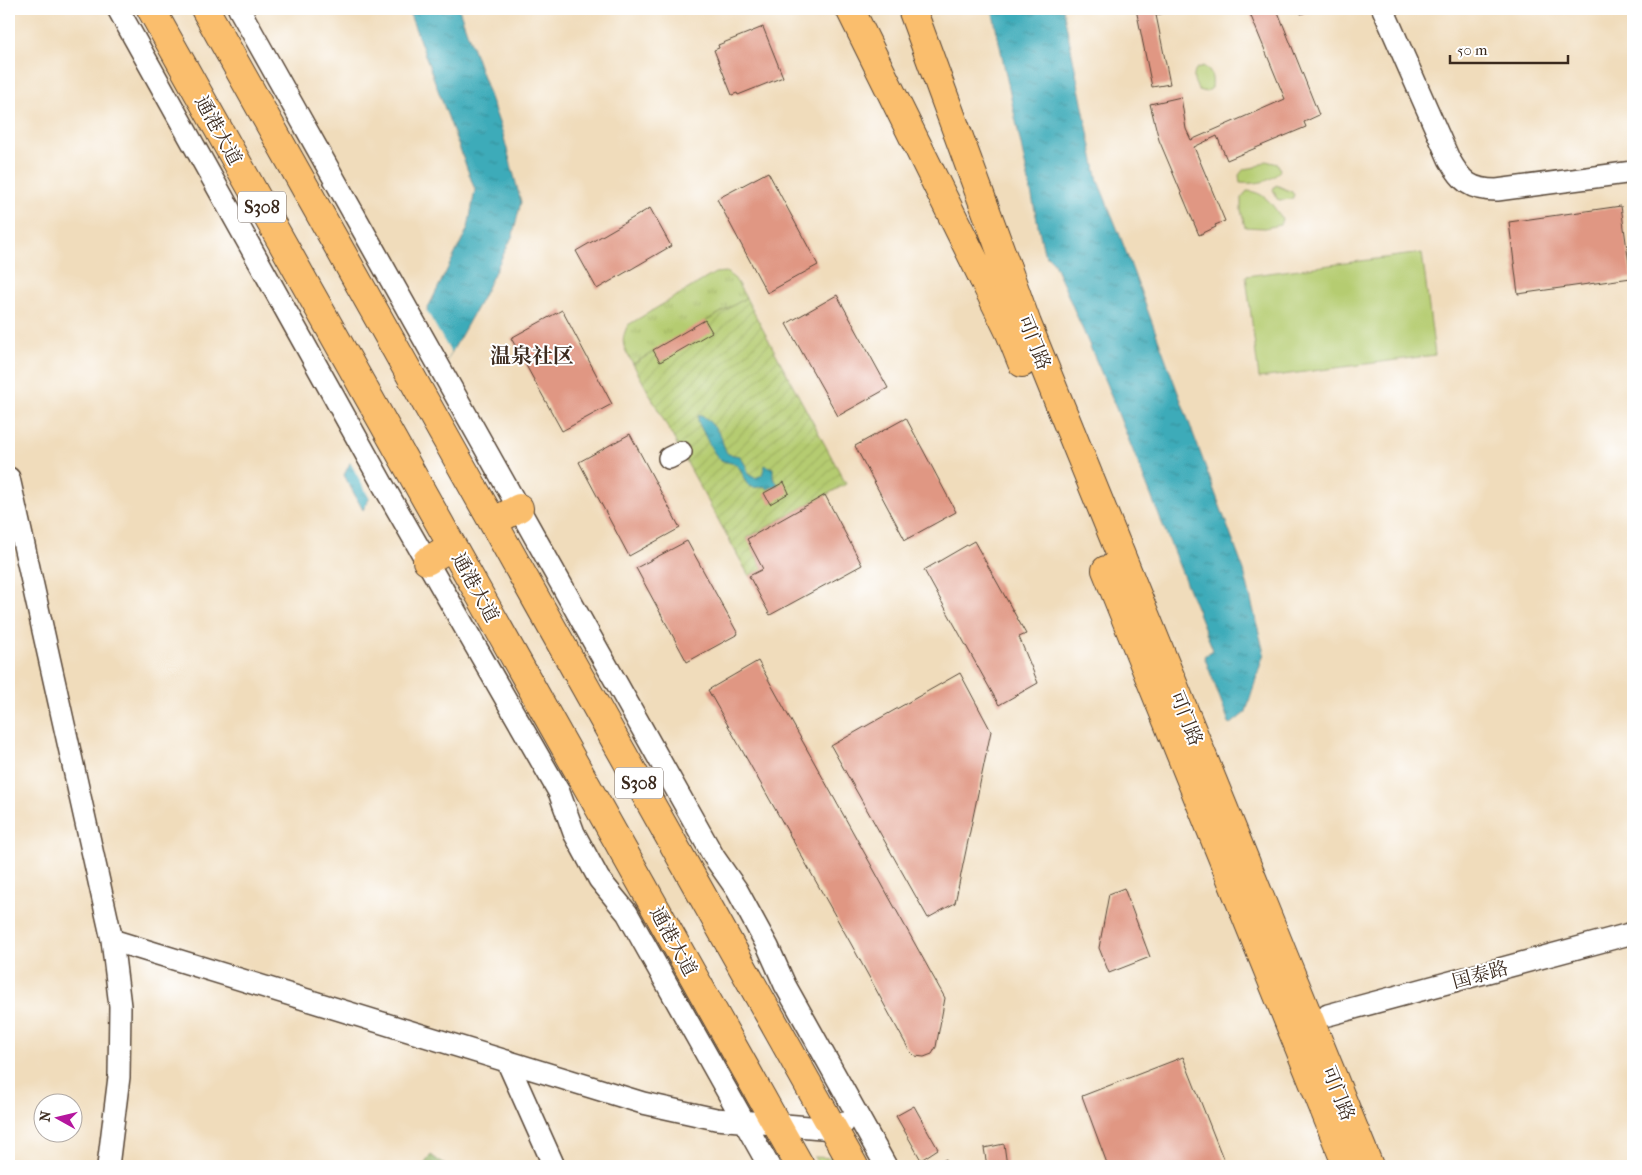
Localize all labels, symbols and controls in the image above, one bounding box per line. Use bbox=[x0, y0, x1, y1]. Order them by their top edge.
scale bar bbox=[1450, 32, 1567, 64]
text: 50 m bbox=[1457, 41, 1488, 59]
street label: 通港大道 bbox=[190, 92, 246, 169]
road number: S308 bbox=[238, 192, 286, 222]
street label: 可门路 bbox=[1013, 312, 1055, 373]
district label: 温泉社区 bbox=[490, 344, 574, 368]
street label: 通港大道 bbox=[447, 549, 503, 626]
street label: 可门路 bbox=[1165, 688, 1207, 749]
road number: S308 bbox=[615, 768, 663, 798]
street label: 通港大道 bbox=[645, 903, 701, 980]
street label: 国泰路 bbox=[1450, 957, 1511, 993]
street label: 可门路 bbox=[1317, 1063, 1359, 1124]
north arrow bbox=[32, 1092, 82, 1142]
text: N bbox=[36, 1109, 55, 1123]

